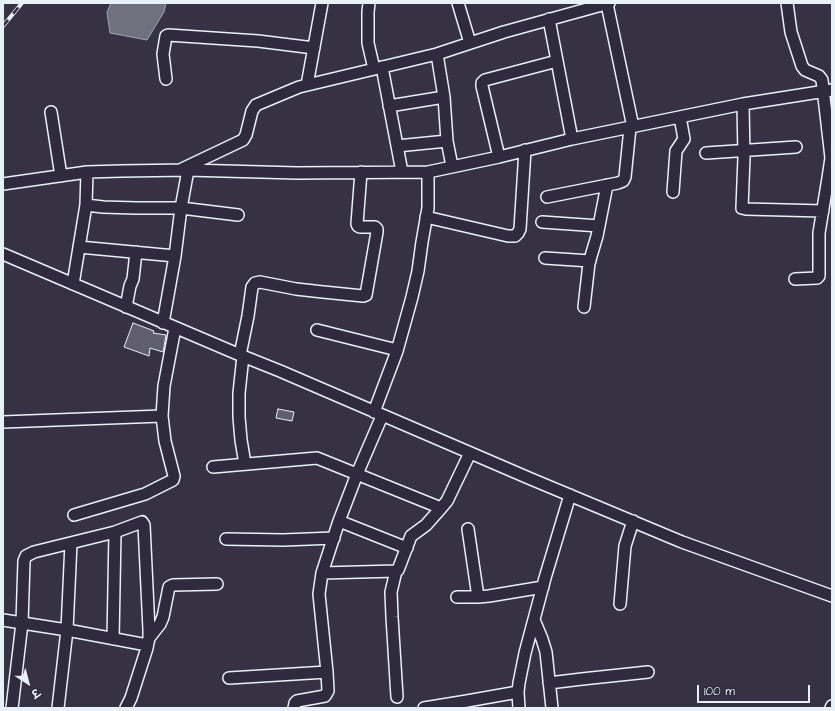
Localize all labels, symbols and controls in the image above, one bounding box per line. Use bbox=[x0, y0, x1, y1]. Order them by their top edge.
north arrow bbox=[8, 663, 48, 703]
scale bar bbox=[699, 677, 812, 703]
text: 100 m bbox=[704, 683, 735, 700]
text: उ bbox=[28, 685, 43, 701]

